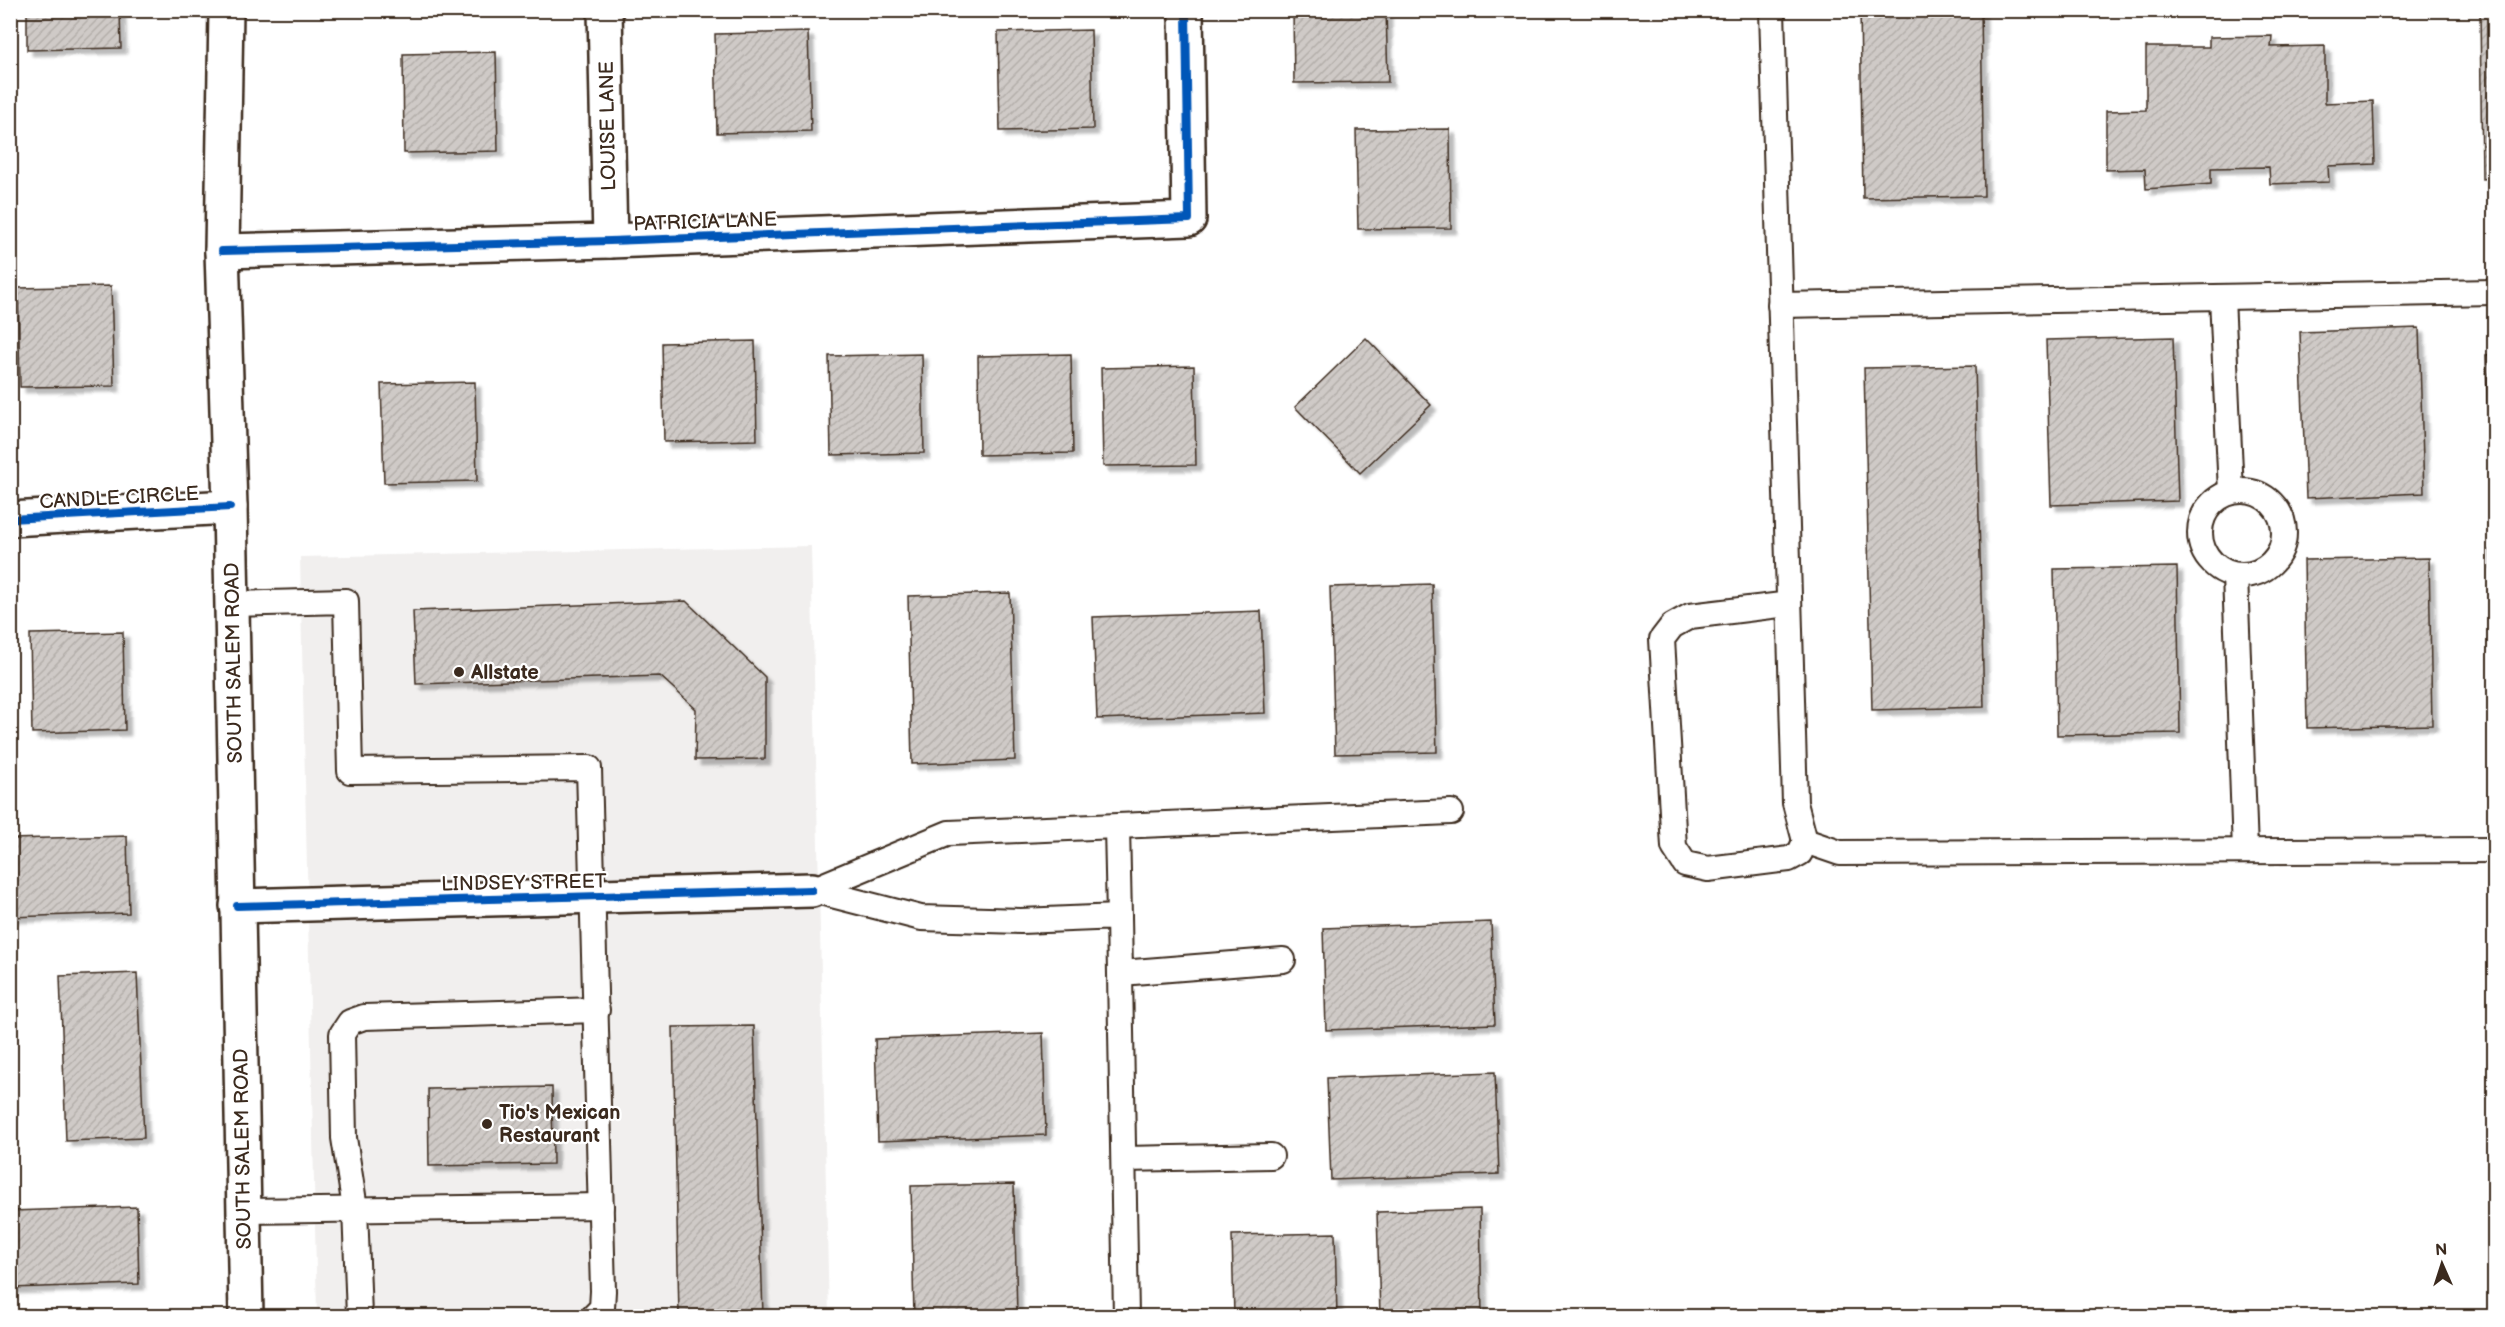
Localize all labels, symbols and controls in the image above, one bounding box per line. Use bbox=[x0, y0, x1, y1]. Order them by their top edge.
street label: LOUISE LANE bbox=[595, 61, 621, 191]
street label: PATRICIA LANE bbox=[633, 207, 777, 237]
street label: CANDLE CIRCLE bbox=[39, 482, 199, 514]
street label: SOUTH SALEM ROAD bbox=[220, 562, 248, 764]
place label: Allstate bbox=[470, 661, 539, 685]
marker: Allstate bbox=[452, 665, 466, 679]
street label: LINDSEY STREET bbox=[441, 870, 607, 896]
street label: SOUTH SALEM ROAD bbox=[229, 1048, 257, 1250]
place label: Tio's Mexican Restaurant bbox=[499, 1101, 620, 1148]
marker: Tio's Mexican Restaurant bbox=[480, 1117, 494, 1131]
north arrow bbox=[2412, 1234, 2472, 1294]
text: N bbox=[2435, 1241, 2448, 1260]

